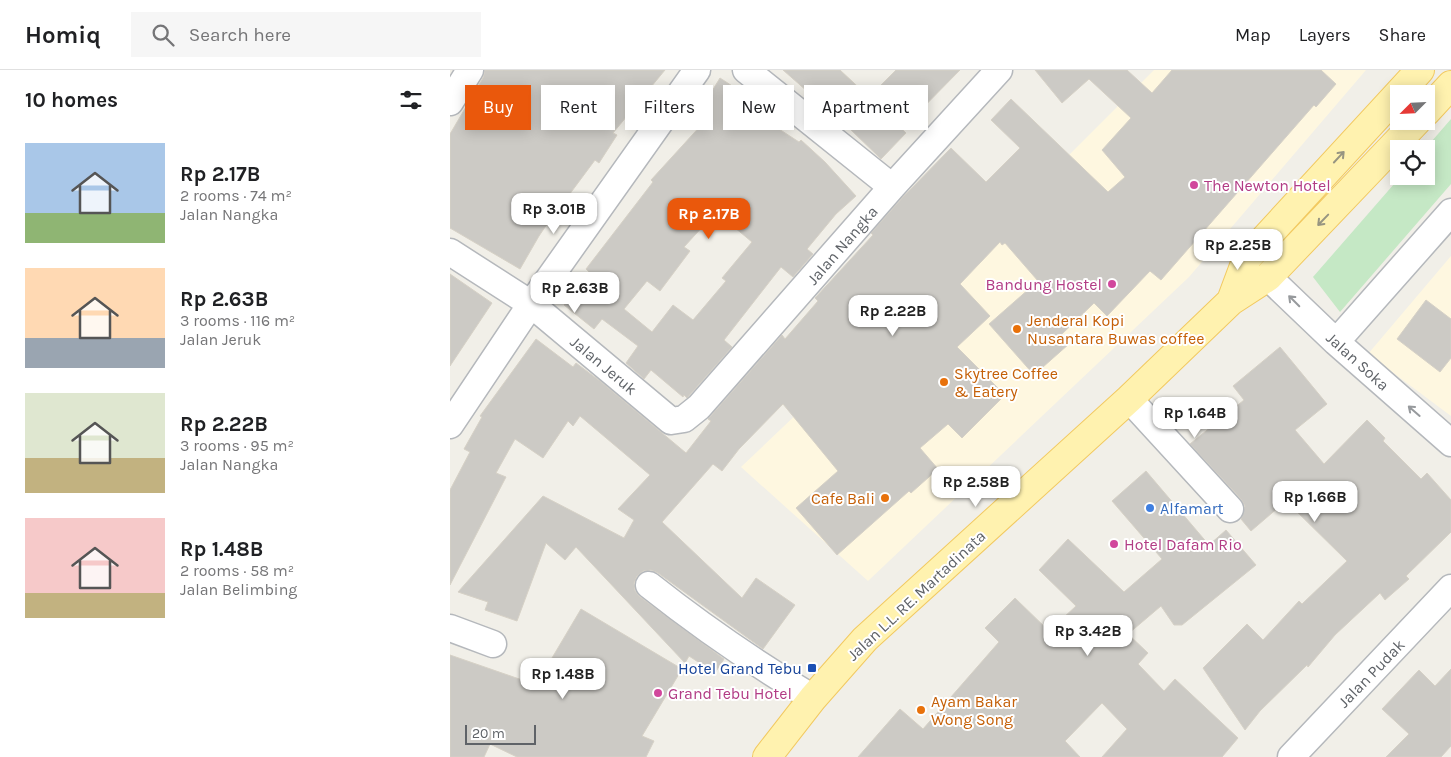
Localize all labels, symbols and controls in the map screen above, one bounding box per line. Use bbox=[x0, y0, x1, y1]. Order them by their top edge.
search box bbox=[131, 12, 481, 57]
text: Homiq bbox=[25, 21, 101, 49]
icon: search bbox=[149, 21, 177, 49]
text: Search here bbox=[189, 24, 291, 46]
text: Map bbox=[1235, 24, 1271, 46]
text: Layers bbox=[1299, 24, 1351, 46]
text: Share bbox=[1379, 24, 1426, 46]
chip: Buy bbox=[465, 85, 531, 130]
chip: Rent bbox=[541, 85, 615, 130]
chip: Filters bbox=[625, 85, 713, 130]
chip: New bbox=[723, 85, 794, 130]
chip: Apartment bbox=[804, 85, 928, 130]
north arrow bbox=[1390, 85, 1435, 130]
map controls bbox=[1390, 85, 1435, 185]
icon: filters bbox=[397, 86, 425, 114]
text: 10 homes bbox=[25, 88, 118, 112]
button: locate bbox=[1390, 140, 1435, 185]
one-way arrow bbox=[1333, 151, 1345, 164]
text: Rp 2.17B bbox=[180, 162, 260, 186]
icon: home bbox=[65, 163, 125, 223]
place label: The Newton Hotel bbox=[1204, 176, 1331, 195]
marker: The Newton Hotel bbox=[1188, 179, 1200, 191]
text: 2 rooms · 74 m² bbox=[180, 186, 292, 205]
pin: Rp 3.01B bbox=[502, 192, 606, 235]
pin: Rp 2.17B bbox=[657, 198, 761, 240]
text: Rp 3.01B bbox=[522, 199, 586, 218]
street label: Jalan Nangka bbox=[803, 202, 882, 289]
text: Rp 2.17B bbox=[678, 204, 740, 223]
text: Jalan Nangka bbox=[180, 205, 278, 224]
one-way arrow bbox=[1317, 214, 1329, 226]
pin: Rp 2.25B bbox=[1186, 228, 1290, 271]
text: Rp 2.25B bbox=[1205, 235, 1271, 254]
pin: Rp 2.63B bbox=[523, 272, 627, 314]
place label: Bandung Hostel bbox=[985, 275, 1102, 294]
text: Rp 2.63B bbox=[541, 278, 609, 297]
marker: Bandung Hostel bbox=[1106, 278, 1118, 290]
text: Rp 2.63B bbox=[180, 287, 268, 311]
icon: home bbox=[65, 288, 125, 348]
pin: Rp 2.22B bbox=[841, 294, 945, 337]
one-way arrow bbox=[1288, 295, 1301, 307]
text: Rp 2.22B bbox=[860, 301, 926, 320]
text: 3 rooms · 116 m² bbox=[180, 311, 295, 330]
place label: Jenderal Kopi Nusantara Buwas coffee bbox=[1027, 311, 1204, 348]
marker: Jenderal Kopi Nusantara Buwas coffee bbox=[1011, 323, 1023, 335]
street label: Jalan Soka bbox=[1322, 328, 1393, 395]
text: Jalan Jeruk bbox=[180, 330, 261, 349]
street label: Jalan Jeruk bbox=[566, 332, 641, 399]
place label: Skytree Coffee & Eatery bbox=[954, 364, 1058, 401]
marker: Skytree Coffee & Eatery bbox=[938, 376, 950, 388]
pin: Rp 1.64B bbox=[1143, 396, 1247, 439]
text: Rp 1.64B bbox=[1164, 403, 1226, 422]
one-way arrow bbox=[1407, 405, 1420, 417]
text: Rp 2.22B bbox=[180, 412, 268, 436]
icon: home bbox=[65, 413, 125, 473]
text: 3 rooms · 95 m² bbox=[180, 436, 294, 455]
text: Jalan Nangka bbox=[180, 455, 278, 474]
pin: Rp 2.58B bbox=[924, 466, 1028, 508]
text: Rp 2.58B bbox=[942, 472, 1010, 491]
pin: Rp 1.66B bbox=[1263, 480, 1367, 523]
text: Rp 1.66B bbox=[1283, 487, 1347, 506]
place label: Cafe Bali bbox=[811, 489, 875, 508]
marker: Cafe Bali bbox=[879, 492, 891, 504]
place label: Alfamart bbox=[1160, 499, 1224, 518]
marker: Alfamart bbox=[1144, 502, 1156, 514]
street label: Jalan L.L. RE. Martadinata bbox=[843, 526, 990, 665]
place label: Hotel Dafam Rio bbox=[1124, 535, 1242, 554]
text: Rp 1.48B bbox=[180, 537, 263, 561]
icon: home bbox=[65, 538, 125, 598]
marker: Hotel Dafam Rio bbox=[1108, 538, 1120, 550]
text: 2 rooms · 58 m² bbox=[180, 561, 294, 580]
text: Jalan Belimbing bbox=[180, 580, 297, 599]
pin: Rp 3.42B bbox=[1036, 614, 1140, 657]
text: Rp 3.42B bbox=[1054, 621, 1122, 640]
street label: Jalan Pudak bbox=[1334, 635, 1409, 712]
pin: Rp 1.48B bbox=[511, 658, 615, 700]
place label: Hotel Grand Tebu bbox=[678, 659, 802, 678]
marker: Hotel Grand Tebu bbox=[806, 662, 818, 674]
text: Rp 1.48B bbox=[531, 664, 595, 683]
place label: Grand Tebu Hotel bbox=[668, 684, 792, 703]
marker: Grand Tebu Hotel bbox=[652, 687, 664, 699]
place label: Ayam Bakar Wong Song bbox=[931, 692, 1017, 729]
marker: Ayam Bakar Wong Song bbox=[915, 704, 927, 716]
scale bar bbox=[465, 722, 536, 745]
text: 20 m bbox=[472, 725, 505, 742]

